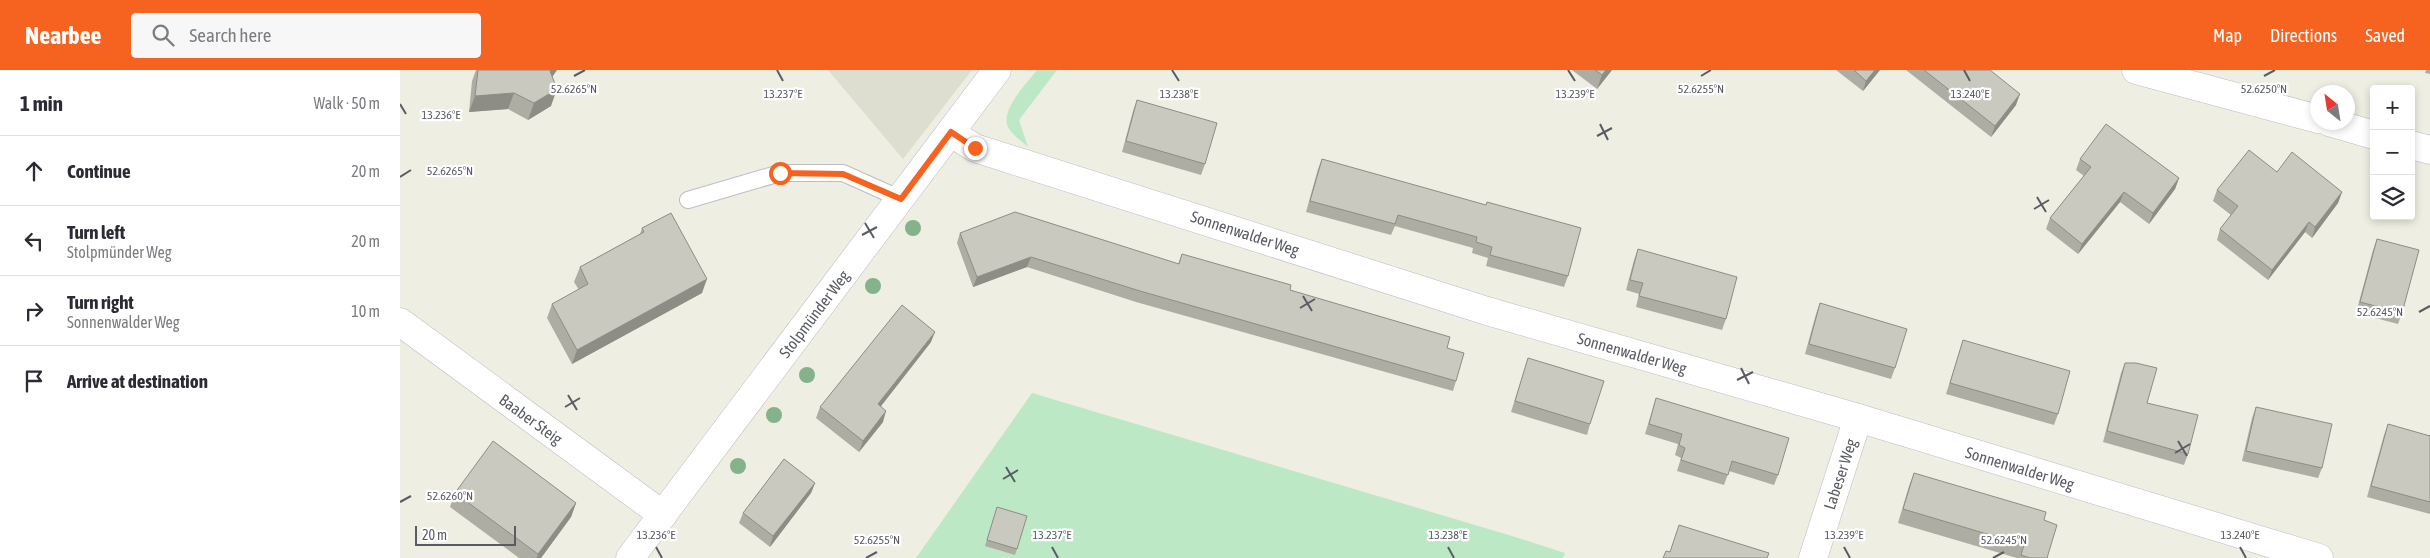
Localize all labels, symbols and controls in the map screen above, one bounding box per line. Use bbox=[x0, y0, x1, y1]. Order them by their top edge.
search box bbox=[131, 13, 481, 58]
icon: search bbox=[149, 21, 177, 49]
text: Nearbee bbox=[25, 22, 101, 49]
text: Search here bbox=[189, 24, 271, 46]
text: Map bbox=[2213, 25, 2242, 46]
text: Directions bbox=[2270, 25, 2337, 46]
text: Saved bbox=[2365, 25, 2405, 46]
text: 52.6265°N bbox=[551, 82, 597, 96]
text: 52.6255°N bbox=[1678, 82, 1724, 96]
text: 52.6250°N bbox=[2241, 82, 2287, 96]
north arrow bbox=[2310, 85, 2355, 130]
map controls bbox=[2370, 85, 2415, 220]
button: + bbox=[2370, 85, 2415, 130]
text: 13.237°E bbox=[764, 87, 802, 101]
text: 13.238°E bbox=[1160, 87, 1198, 101]
text: 13.239°E bbox=[1556, 87, 1594, 101]
text: 13.240°E bbox=[1951, 87, 1989, 101]
text: 1 min bbox=[20, 91, 63, 115]
text: Walk · 50 m bbox=[314, 94, 380, 112]
text: 13.236°E bbox=[422, 108, 460, 122]
button: − bbox=[2370, 130, 2415, 175]
route end bbox=[964, 137, 987, 160]
icon: ahead bbox=[20, 157, 48, 185]
text: Continue bbox=[67, 160, 131, 182]
text: 20 m bbox=[351, 162, 380, 180]
route start bbox=[769, 162, 792, 185]
text: 52.6265°N bbox=[427, 164, 473, 178]
button: layers bbox=[2370, 175, 2415, 220]
street label: Sonnenwalder Weg bbox=[1188, 207, 1301, 260]
text: Turn left bbox=[67, 221, 125, 243]
icon: left bbox=[20, 227, 48, 255]
text: 20 m bbox=[351, 232, 380, 250]
text: Stolpmünder Weg bbox=[67, 243, 172, 261]
street label: Stolpmünder Weg bbox=[775, 267, 854, 362]
text: Turn right bbox=[67, 291, 134, 313]
icon: right bbox=[20, 297, 48, 325]
text: 10 m bbox=[351, 302, 380, 320]
text: 52.6245°N bbox=[2357, 305, 2403, 319]
text: Sonnenwalder Weg bbox=[67, 313, 180, 331]
street label: Sonnenwalder Weg bbox=[1575, 329, 1689, 378]
icon: arrive bbox=[20, 367, 48, 395]
text: Arrive at destination bbox=[67, 370, 208, 392]
street label: Baaber Steig bbox=[496, 390, 566, 449]
street label: Labeser Weg bbox=[1820, 436, 1861, 512]
street label: Sonnenwalder Weg bbox=[1963, 443, 2077, 494]
text: 52.6260°N bbox=[427, 489, 473, 503]
scale bar bbox=[415, 523, 516, 546]
text: 20 m bbox=[422, 527, 447, 543]
text: 13.236°E bbox=[637, 528, 675, 542]
text: 13.237°E bbox=[1033, 528, 1071, 542]
text: 13.238°E bbox=[1429, 528, 1467, 542]
text: 13.239°E bbox=[1825, 528, 1863, 542]
text: 13.240°E bbox=[2221, 528, 2259, 542]
text: 52.6255°N bbox=[854, 533, 900, 547]
text: 52.6245°N bbox=[1981, 533, 2027, 547]

